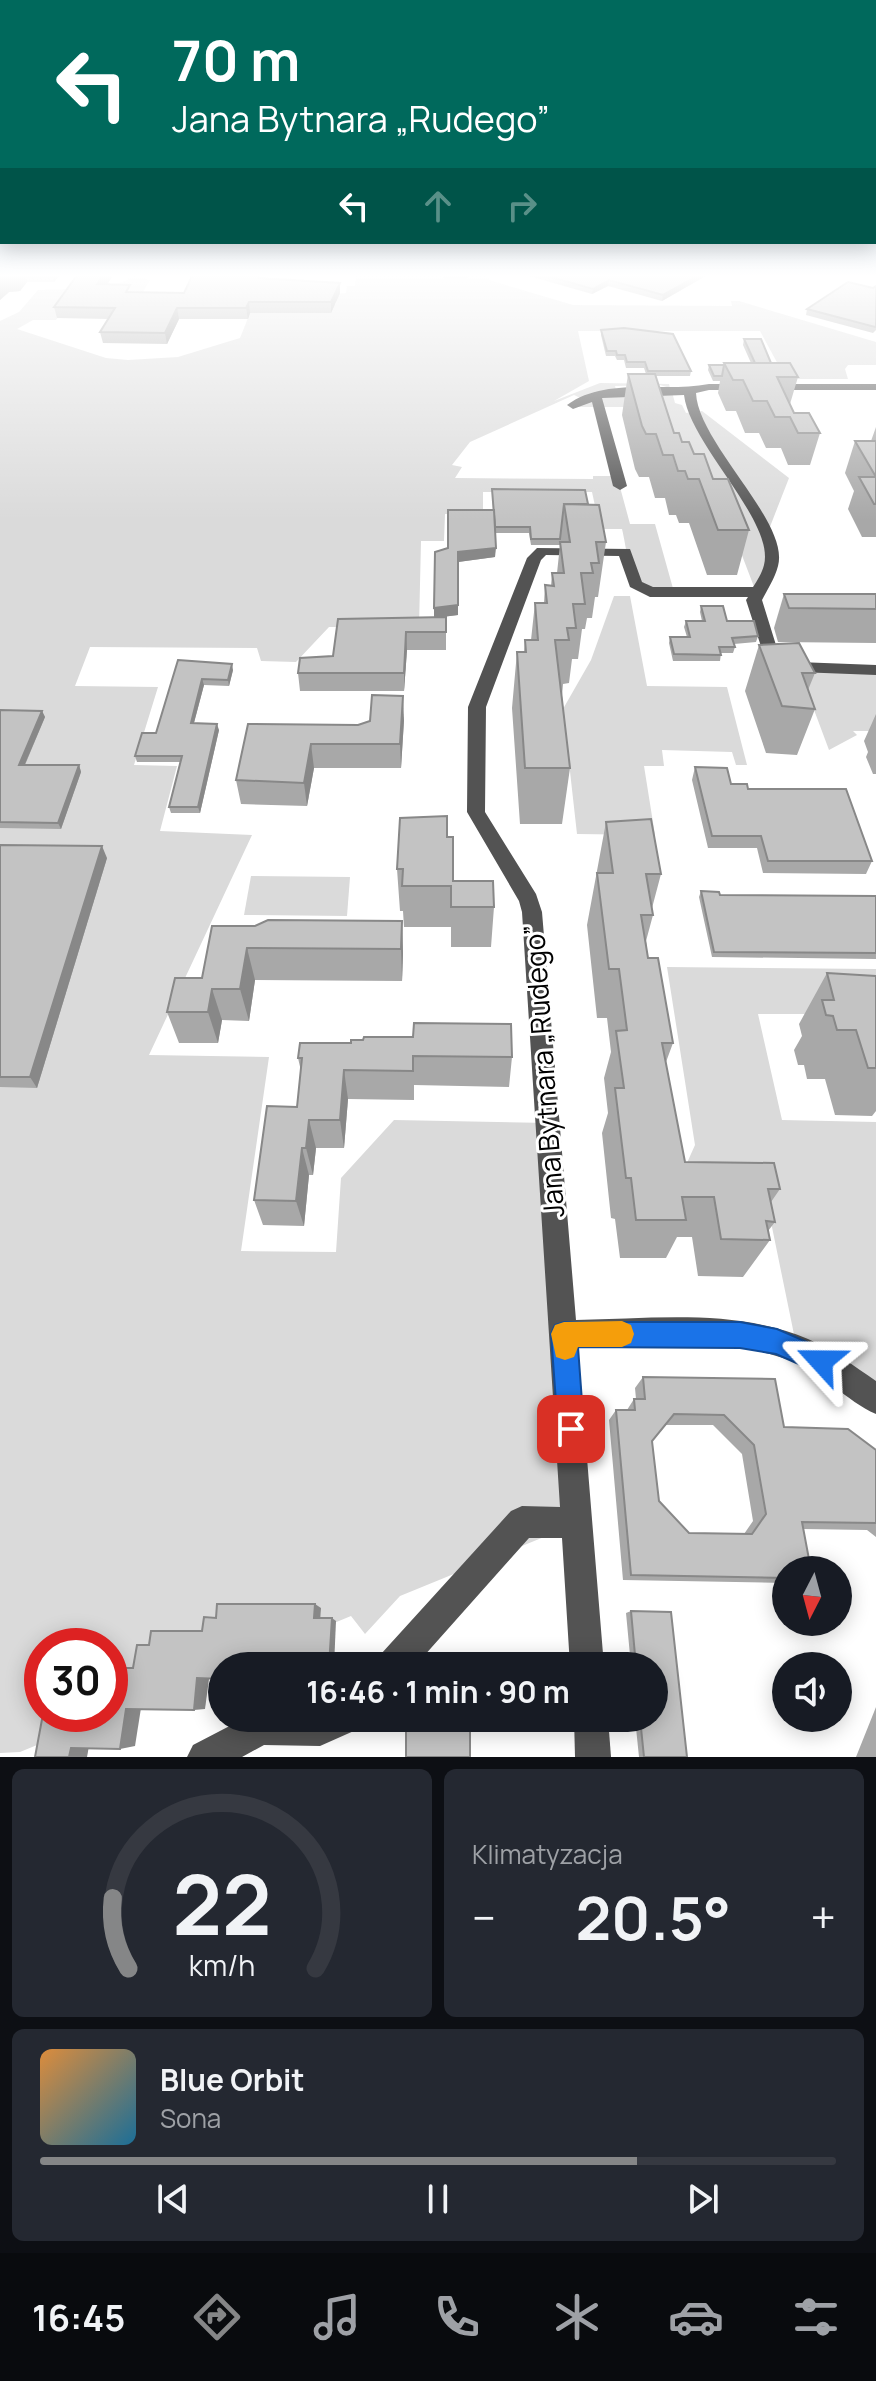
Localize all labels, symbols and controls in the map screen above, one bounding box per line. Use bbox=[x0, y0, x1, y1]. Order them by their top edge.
text: 70 m bbox=[172, 21, 300, 98]
icon: left bbox=[40, 32, 144, 136]
text: Jana Bytnara „Rudego” bbox=[172, 94, 550, 143]
icon: left bbox=[332, 184, 376, 228]
icon: ahead bbox=[416, 184, 460, 228]
icon: right bbox=[500, 184, 544, 228]
street label: Jana Bytnara „Rudego” bbox=[514, 923, 572, 1219]
position arrow bbox=[779, 1319, 863, 1403]
pin bbox=[537, 1395, 605, 1463]
icon: arrive bbox=[549, 1407, 593, 1451]
north arrow bbox=[772, 1556, 852, 1636]
map controls bbox=[772, 1556, 852, 1732]
speed limit sign: 30 bbox=[24, 1628, 128, 1732]
button: sound bbox=[772, 1652, 852, 1732]
text: 16:46 · 1 min · 90 m bbox=[306, 1671, 570, 1712]
text: Klimatyzacja bbox=[472, 1836, 623, 1872]
text: 22 bbox=[172, 1846, 272, 1960]
text: 20.5° bbox=[575, 1876, 731, 1958]
text: − bbox=[472, 1887, 496, 1947]
text: + bbox=[811, 1887, 836, 1947]
text: km/h bbox=[189, 1946, 255, 1985]
text: Blue Orbit bbox=[160, 2059, 305, 2100]
text: Sona bbox=[160, 2100, 221, 2136]
icon: previous bbox=[151, 2177, 195, 2221]
icon: pause bbox=[416, 2177, 460, 2221]
icon: next bbox=[681, 2177, 725, 2221]
icon: directions bbox=[189, 2289, 245, 2345]
icon: music bbox=[309, 2289, 365, 2345]
icon: phone bbox=[429, 2289, 485, 2345]
icon: climate bbox=[549, 2289, 605, 2345]
icon: car bbox=[668, 2289, 724, 2345]
icon: filters bbox=[788, 2289, 844, 2345]
text: 16:45 bbox=[32, 2293, 125, 2342]

